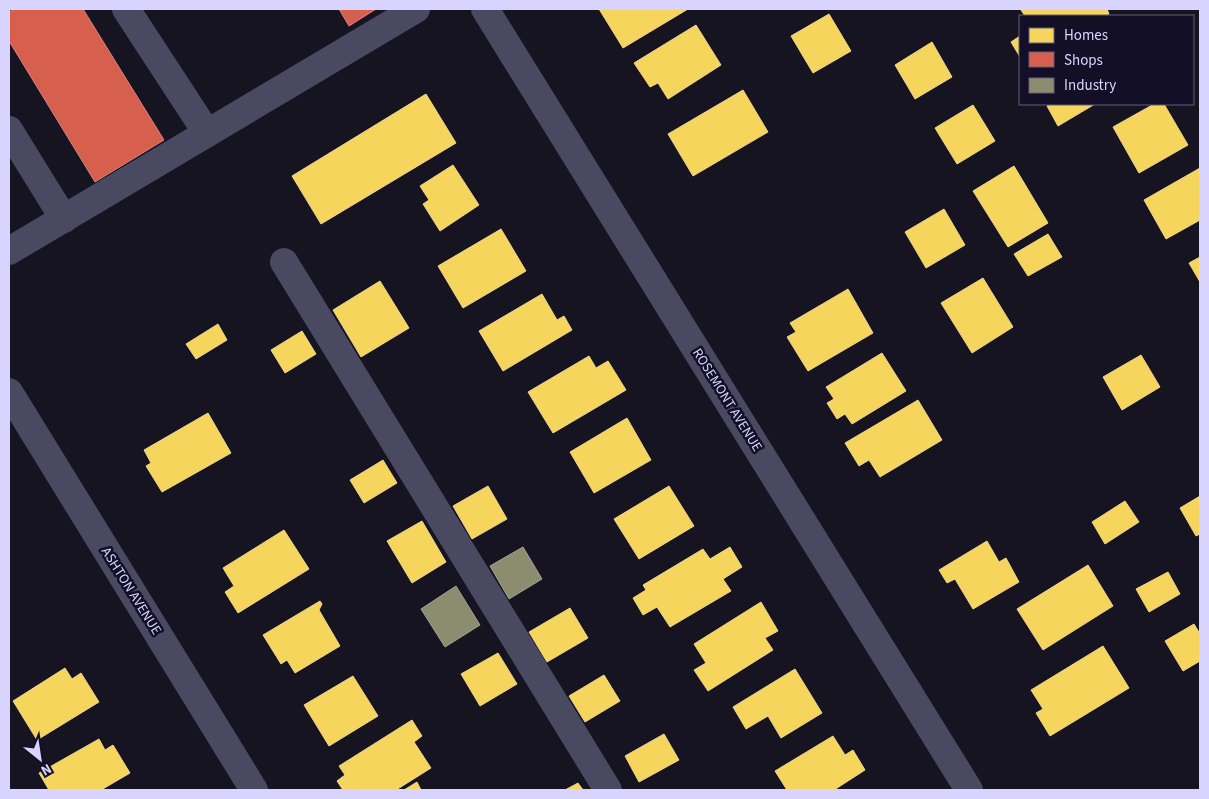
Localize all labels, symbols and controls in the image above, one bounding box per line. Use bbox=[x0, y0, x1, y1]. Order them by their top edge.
legend bbox=[1019, 15, 1194, 105]
text: Homes bbox=[1064, 25, 1108, 46]
text: Shops bbox=[1064, 50, 1103, 71]
text: Industry bbox=[1064, 75, 1116, 96]
street label: ROSEMONT AVENUE bbox=[687, 344, 767, 456]
street label: ASHTON AVENUE bbox=[96, 543, 166, 639]
north arrow bbox=[15, 734, 65, 784]
text: N bbox=[37, 758, 55, 780]

